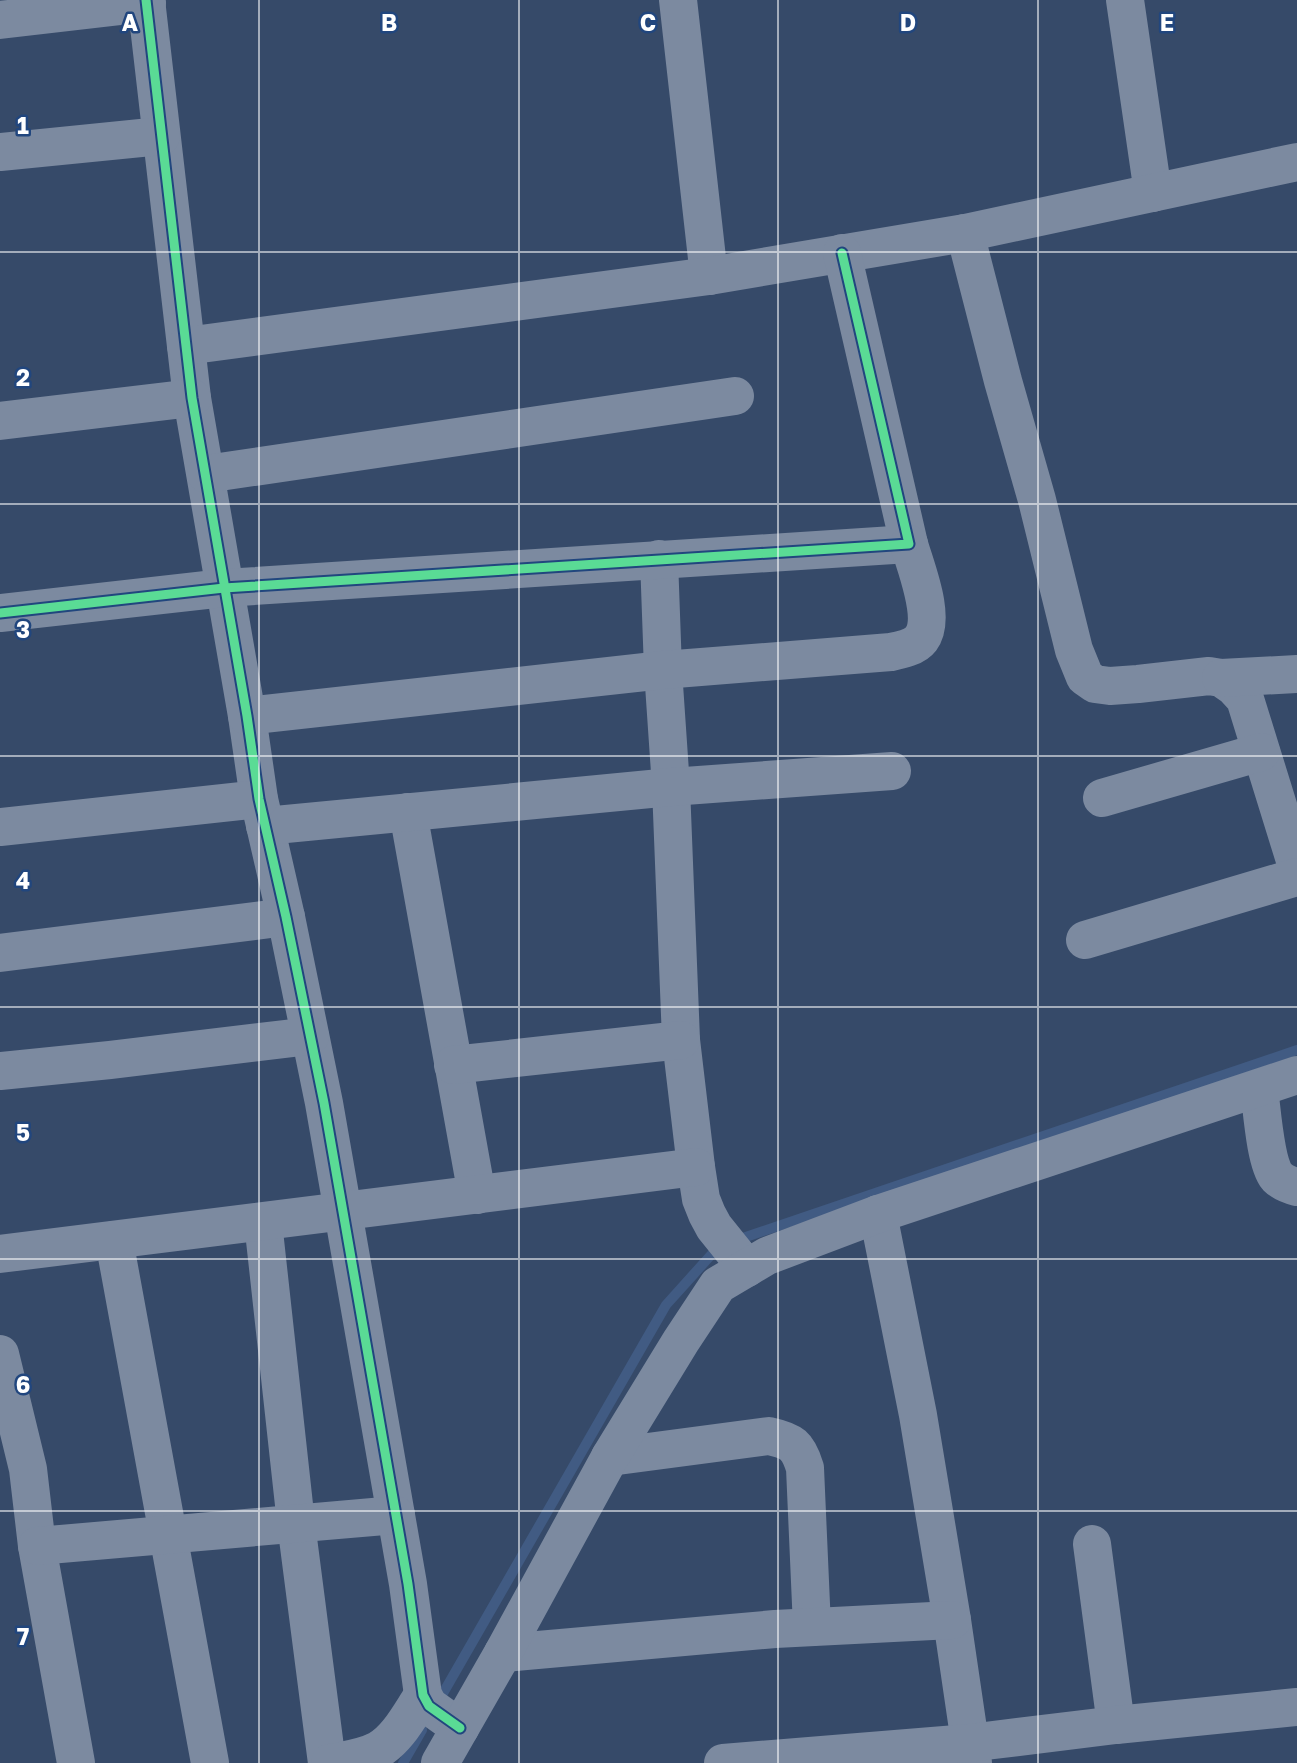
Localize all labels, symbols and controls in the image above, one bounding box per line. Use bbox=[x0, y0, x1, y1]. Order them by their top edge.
text: A bbox=[122, 8, 139, 36]
text: B bbox=[381, 8, 397, 36]
text: C bbox=[640, 8, 656, 36]
text: D bbox=[900, 8, 916, 36]
text: E bbox=[1160, 8, 1174, 36]
text: 1 bbox=[17, 111, 29, 139]
text: 2 bbox=[16, 363, 30, 391]
text: 3 bbox=[16, 615, 30, 643]
text: 4 bbox=[16, 866, 30, 894]
text: 5 bbox=[16, 1118, 30, 1146]
text: 6 bbox=[16, 1370, 30, 1398]
text: 7 bbox=[17, 1622, 29, 1650]

